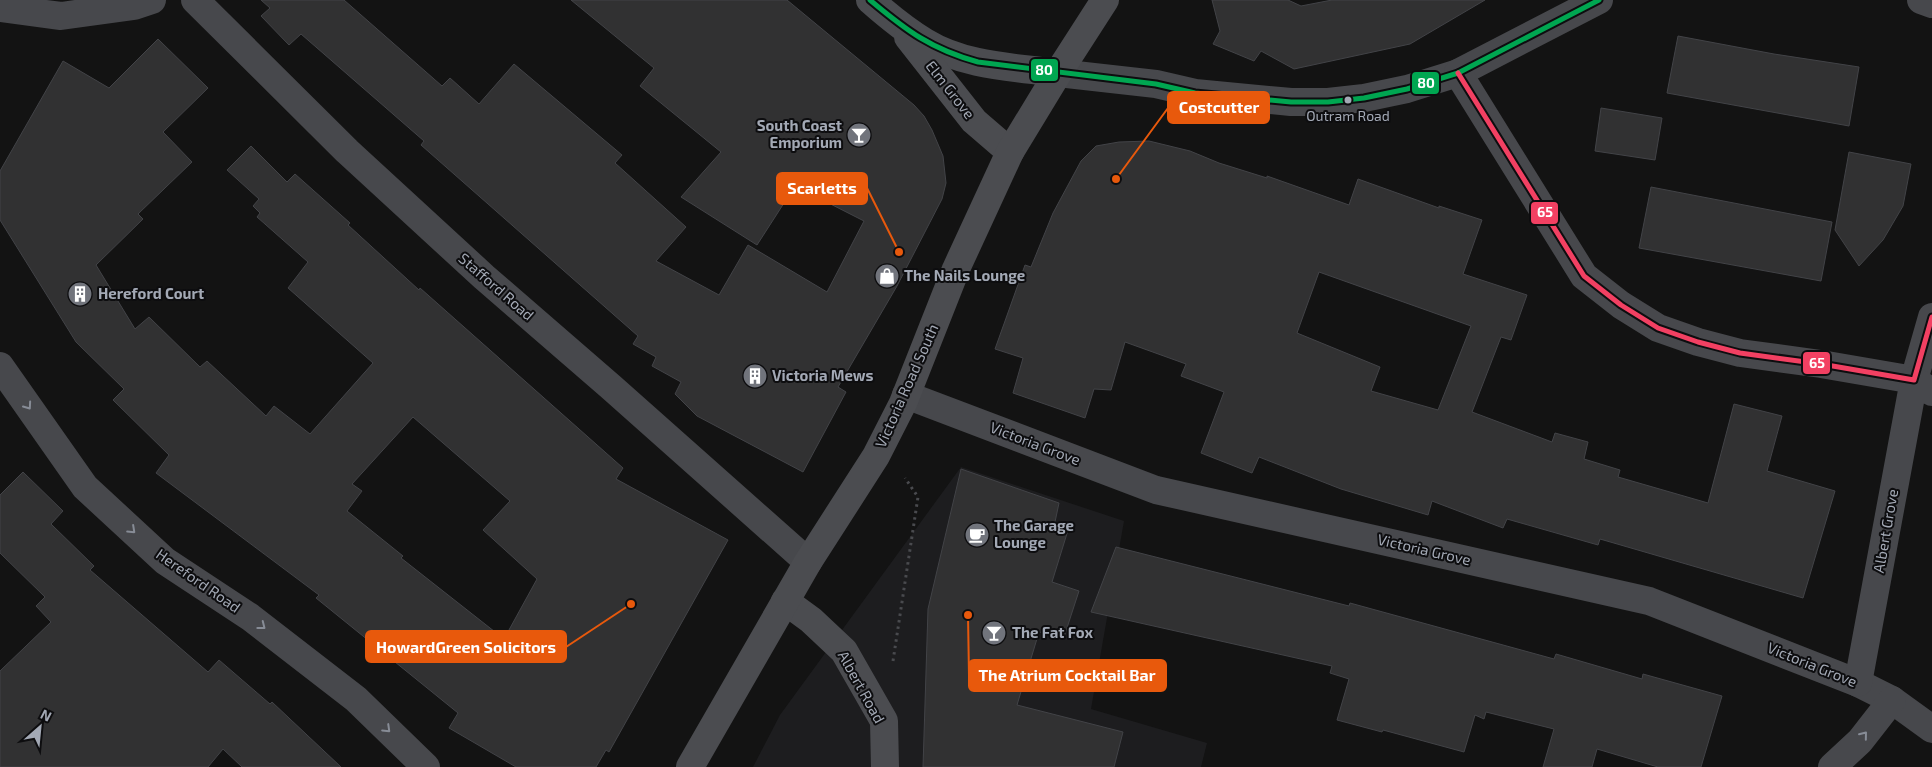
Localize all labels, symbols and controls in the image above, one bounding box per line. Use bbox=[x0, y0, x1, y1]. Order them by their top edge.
street label: Elm Grove bbox=[922, 57, 979, 122]
line badge: 80 bbox=[1030, 58, 1059, 82]
text: 80 bbox=[1035, 61, 1053, 78]
line badge: 80 bbox=[1411, 71, 1440, 95]
text: 80 bbox=[1417, 74, 1435, 91]
callout: Costcutter bbox=[1168, 92, 1269, 123]
marker: Outram Road bbox=[1343, 95, 1353, 105]
text: Costcutter bbox=[1179, 97, 1259, 116]
place label: Outram Road bbox=[1306, 107, 1390, 124]
place label: South Coast Emporium bbox=[757, 116, 842, 151]
bar icon: South Coast Emporium bbox=[846, 122, 872, 148]
callout: Scarletts bbox=[777, 173, 867, 204]
text: Scarletts bbox=[787, 178, 857, 197]
line badge: 65 bbox=[1530, 201, 1559, 225]
text: 65 bbox=[1537, 203, 1553, 220]
street label: Stafford Road bbox=[455, 249, 538, 324]
shop icon: The Nails Lounge bbox=[874, 263, 900, 289]
place label: The Nails Lounge bbox=[904, 266, 1025, 284]
building icon: Hereford Court bbox=[67, 281, 93, 307]
place label: Hereford Court bbox=[98, 284, 204, 302]
street label: Victoria Road South bbox=[871, 321, 941, 450]
line badge: 65 bbox=[1802, 351, 1831, 375]
text: 65 bbox=[1809, 354, 1825, 371]
building icon: Victoria Mews bbox=[742, 363, 768, 389]
place label: Victoria Mews bbox=[772, 366, 874, 384]
one-way arrow bbox=[22, 400, 31, 409]
street label: Victoria Grove bbox=[988, 418, 1083, 469]
street label: Albert Grove bbox=[1869, 487, 1901, 574]
place label: The Garage Lounge bbox=[994, 516, 1074, 551]
cafe icon: The Garage Lounge bbox=[964, 522, 990, 548]
one-way arrow bbox=[126, 524, 135, 533]
street label: Victoria Grove bbox=[1376, 530, 1473, 569]
street label: Hereford Road bbox=[153, 545, 244, 616]
one-way arrow bbox=[256, 620, 266, 629]
bar icon: The Fat Fox bbox=[981, 620, 1007, 646]
place label: The Fat Fox bbox=[1012, 623, 1093, 641]
callout: HowardGreen Solicitors bbox=[366, 631, 566, 662]
text: HowardGreen Solicitors bbox=[376, 637, 556, 656]
street label: Victoria Grove bbox=[1765, 638, 1860, 690]
street label: Albert Road bbox=[835, 647, 889, 726]
callout: The Atrium Cocktail Bar bbox=[969, 660, 1166, 691]
text: The Atrium Cocktail Bar bbox=[978, 665, 1156, 684]
north arrow bbox=[15, 702, 65, 752]
text: N bbox=[38, 705, 54, 725]
one-way arrow bbox=[381, 723, 390, 732]
one-way arrow bbox=[1858, 732, 1867, 741]

